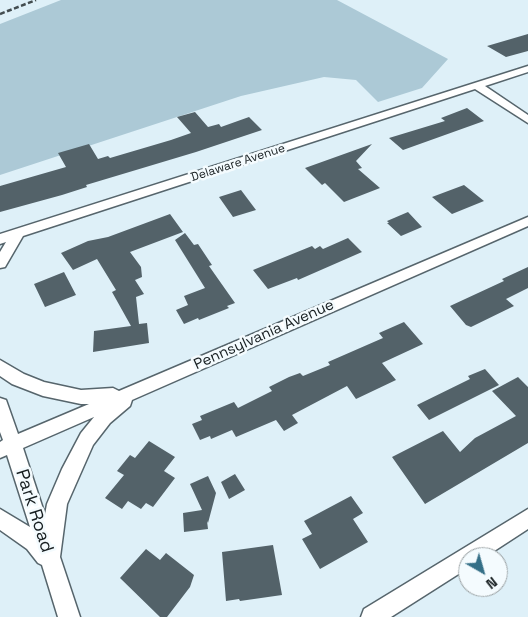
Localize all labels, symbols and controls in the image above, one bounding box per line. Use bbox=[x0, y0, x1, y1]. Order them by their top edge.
street label: Delaware Avenue bbox=[189, 141, 287, 185]
street label: Pennsylvania Avenue bbox=[191, 296, 337, 374]
street label: Park Road bbox=[10, 467, 58, 555]
north arrow bbox=[458, 547, 508, 597]
text: N bbox=[482, 573, 501, 593]

